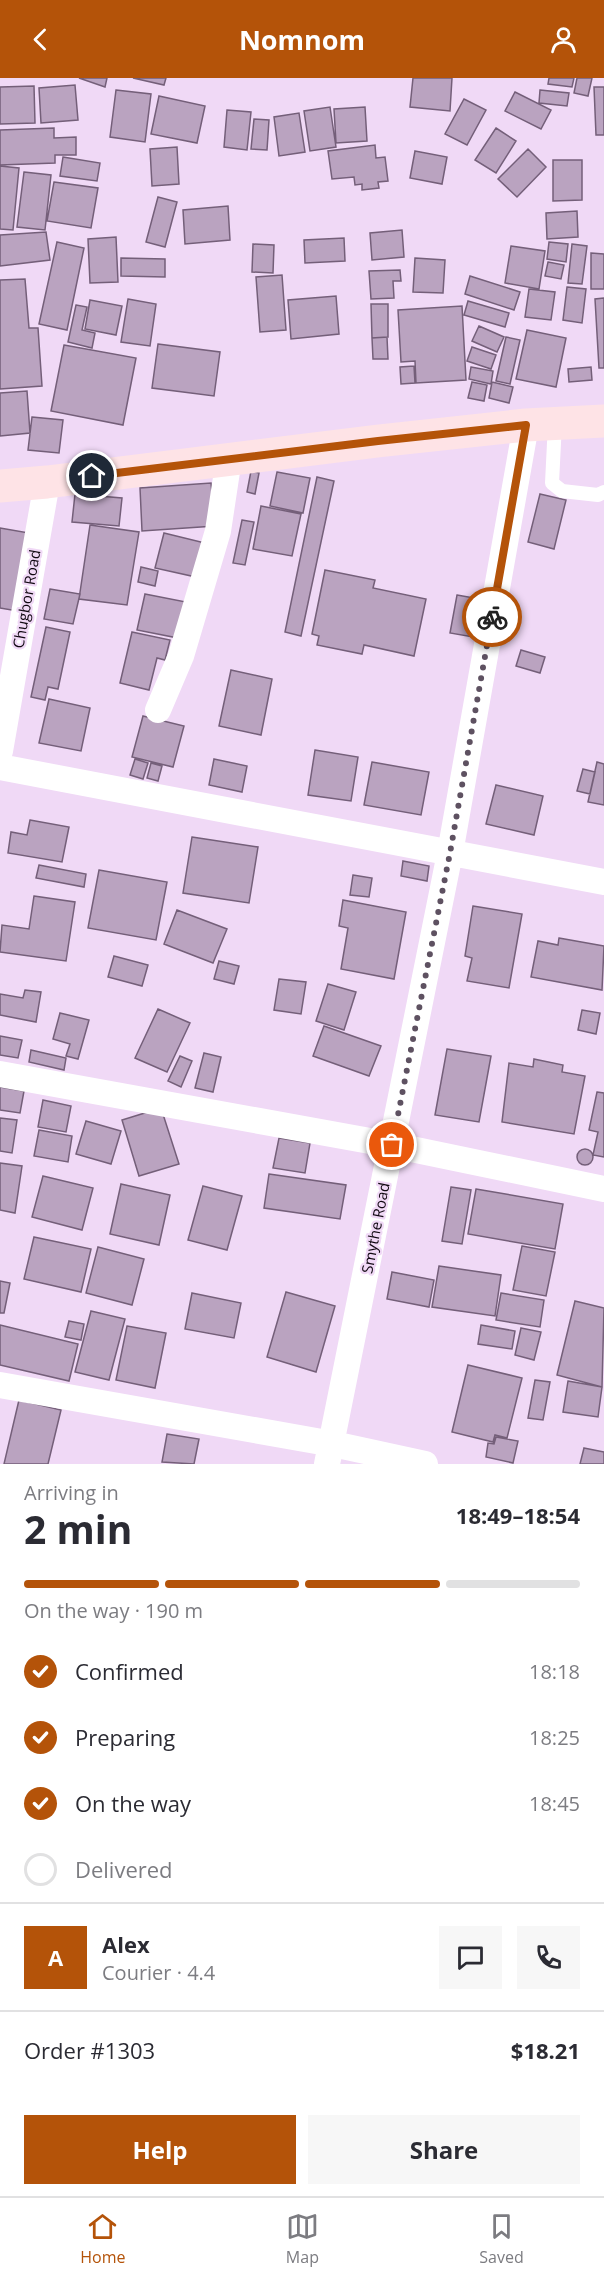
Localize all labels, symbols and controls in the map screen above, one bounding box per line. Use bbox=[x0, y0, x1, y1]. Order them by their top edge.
text: Nomnom bbox=[239, 21, 365, 58]
icon: back bbox=[24, 23, 57, 56]
icon: person bbox=[547, 23, 580, 56]
pin bbox=[66, 450, 117, 501]
icon: home bbox=[75, 459, 108, 492]
street label: Chugbor Road bbox=[7, 548, 45, 650]
courier bbox=[462, 587, 522, 647]
icon: bike bbox=[476, 601, 509, 634]
pin bbox=[366, 1119, 417, 1170]
icon: bag bbox=[375, 1128, 408, 1161]
street label: Smythe Road bbox=[356, 1181, 394, 1275]
text: Arriving in bbox=[24, 1479, 119, 1506]
text: 18:49–18:54 bbox=[456, 1500, 580, 1530]
text: 2 min bbox=[24, 1502, 132, 1555]
text: On the way · 190 m bbox=[24, 1597, 203, 1624]
icon: check bbox=[24, 1655, 57, 1688]
text: Confirmed bbox=[75, 1656, 184, 1686]
text: 18:18 bbox=[529, 1658, 580, 1685]
icon: check bbox=[24, 1721, 57, 1754]
text: Preparing bbox=[75, 1722, 175, 1752]
text: 18:25 bbox=[529, 1724, 580, 1751]
icon: check bbox=[24, 1787, 57, 1820]
text: On the way bbox=[75, 1788, 191, 1818]
text: 18:45 bbox=[529, 1790, 580, 1817]
text: Delivered bbox=[75, 1854, 173, 1884]
button: chat bbox=[439, 1926, 502, 1989]
button: phone bbox=[517, 1926, 580, 1989]
text: Alex bbox=[102, 1929, 150, 1959]
text: A bbox=[48, 1942, 63, 1972]
text: Courier · 4.4 bbox=[102, 1959, 215, 1986]
text: Order #1303 bbox=[24, 2035, 155, 2065]
text: $18.21 bbox=[511, 2035, 580, 2065]
button: Help bbox=[24, 2115, 296, 2184]
button: Share bbox=[308, 2115, 580, 2184]
tab: Home bbox=[80, 2210, 125, 2268]
tab: Map bbox=[286, 2210, 319, 2268]
tab: Saved bbox=[479, 2210, 524, 2268]

